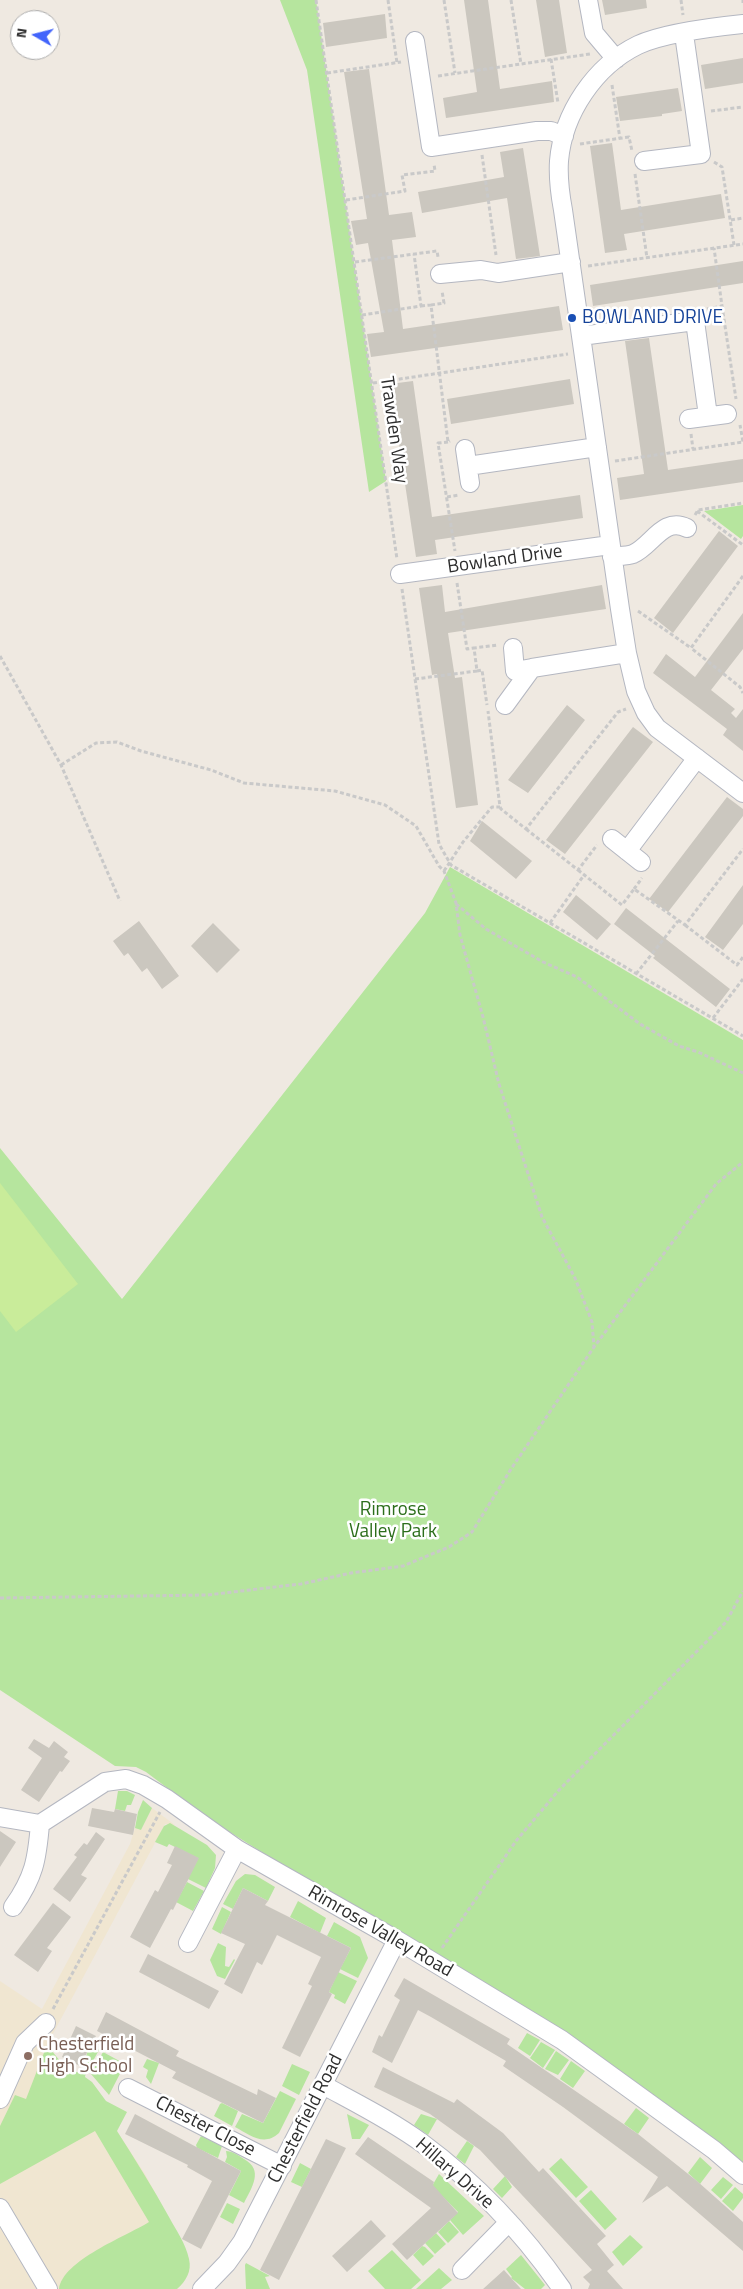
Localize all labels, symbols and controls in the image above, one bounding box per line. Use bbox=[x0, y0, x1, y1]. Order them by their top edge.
north arrow bbox=[10, 10, 60, 60]
text: N bbox=[10, 27, 32, 39]
place label: BOWLAND DRIVE bbox=[582, 307, 723, 329]
marker: BOWLAND DRIVE bbox=[566, 312, 578, 324]
street label: Trawden Way bbox=[374, 375, 412, 485]
street label: Bowland Drive bbox=[446, 541, 564, 579]
park label: Rimrose Valley Park bbox=[349, 1499, 437, 1543]
street label: Rimrose Valley Road bbox=[303, 1881, 457, 1983]
place label: Chesterfield High School bbox=[38, 2034, 134, 2078]
marker: Chesterfield High School bbox=[22, 2050, 34, 2062]
street label: Chesterfield Road bbox=[264, 2051, 348, 2187]
street label: Chester Close bbox=[151, 2092, 259, 2162]
street label: Hillary Drive bbox=[410, 2134, 498, 2214]

